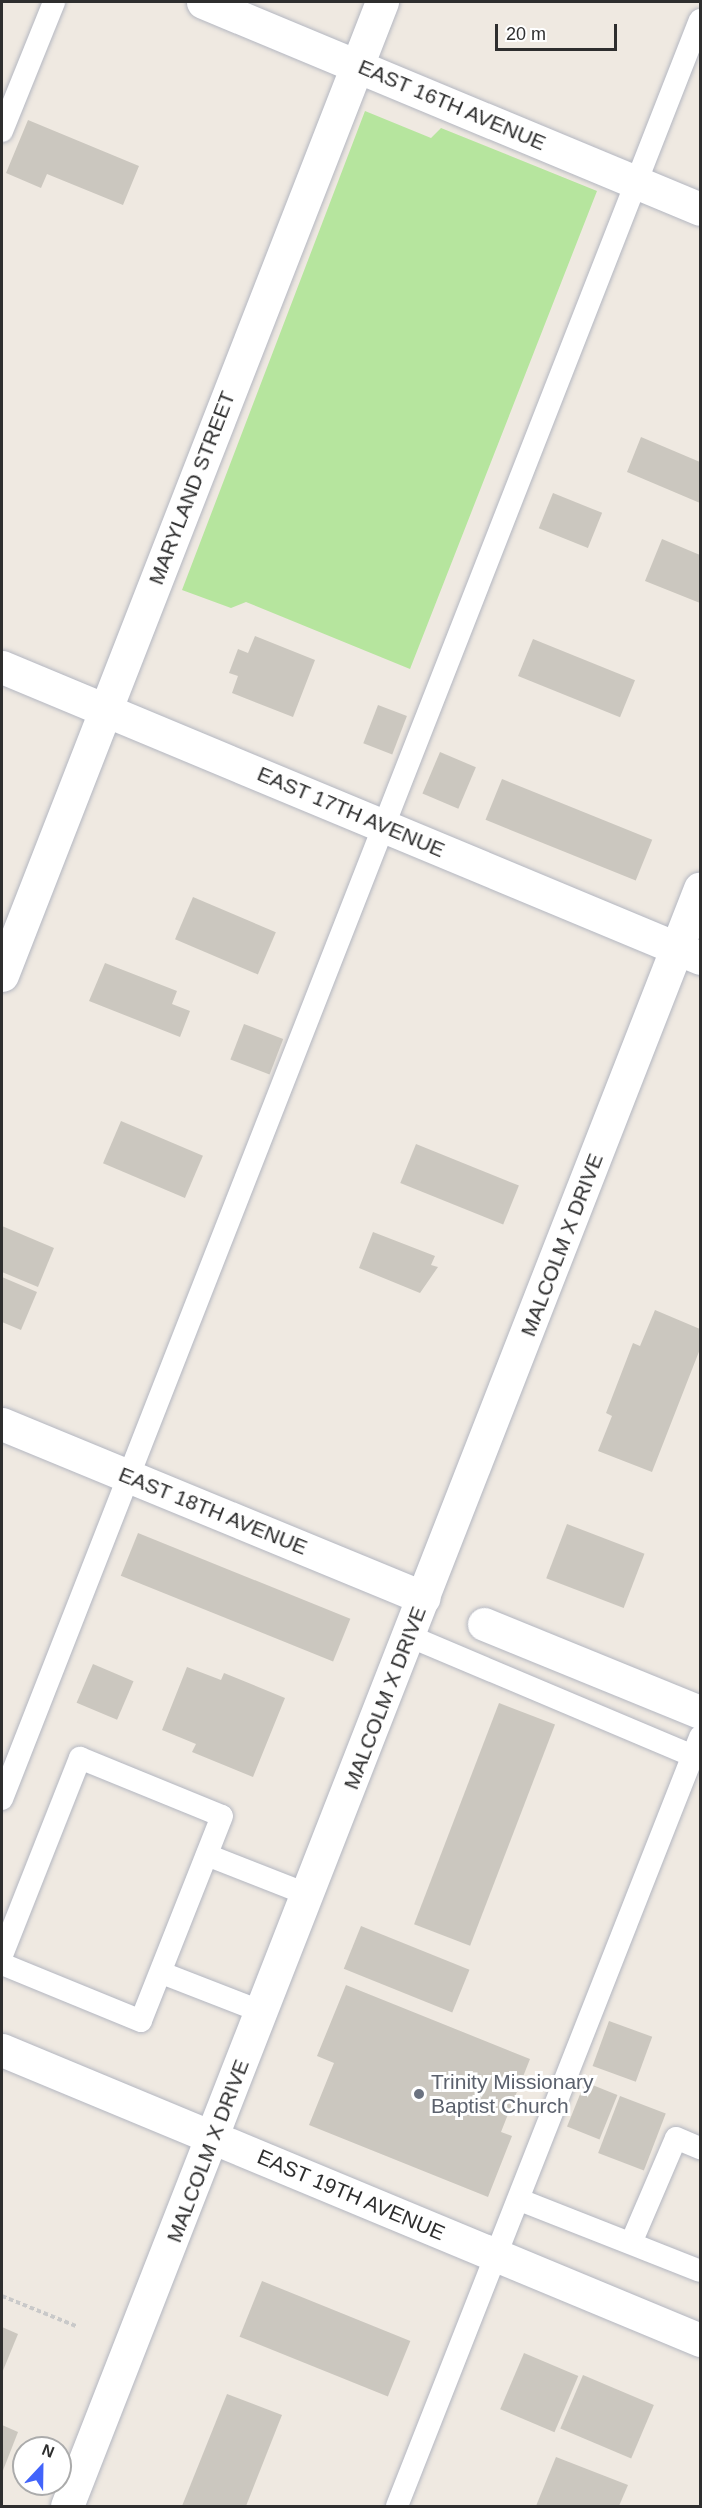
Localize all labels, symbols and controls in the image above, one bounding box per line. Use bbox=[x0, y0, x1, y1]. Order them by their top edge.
scale bar bbox=[498, 12, 620, 50]
text: 20 m bbox=[506, 24, 546, 44]
street label: EAST 16TH AVENUE bbox=[354, 54, 550, 156]
street label: MARYLAND STREET bbox=[144, 388, 240, 588]
street label: EAST 17TH AVENUE bbox=[253, 761, 449, 863]
street label: MALCOLM X DRIVE bbox=[516, 1150, 608, 1340]
street label: EAST 18TH AVENUE bbox=[114, 1461, 312, 1561]
street label: MALCOLM X DRIVE bbox=[339, 1603, 431, 1793]
street label: MALCOLM X DRIVE bbox=[162, 2056, 254, 2246]
place label: Trinity Missionary Baptist Church bbox=[431, 2069, 594, 2119]
marker: Trinity Missionary Baptist Church bbox=[412, 2087, 426, 2101]
street label: EAST 19TH AVENUE bbox=[253, 2144, 449, 2246]
north arrow bbox=[12, 2436, 72, 2496]
text: N bbox=[40, 2441, 57, 2461]

